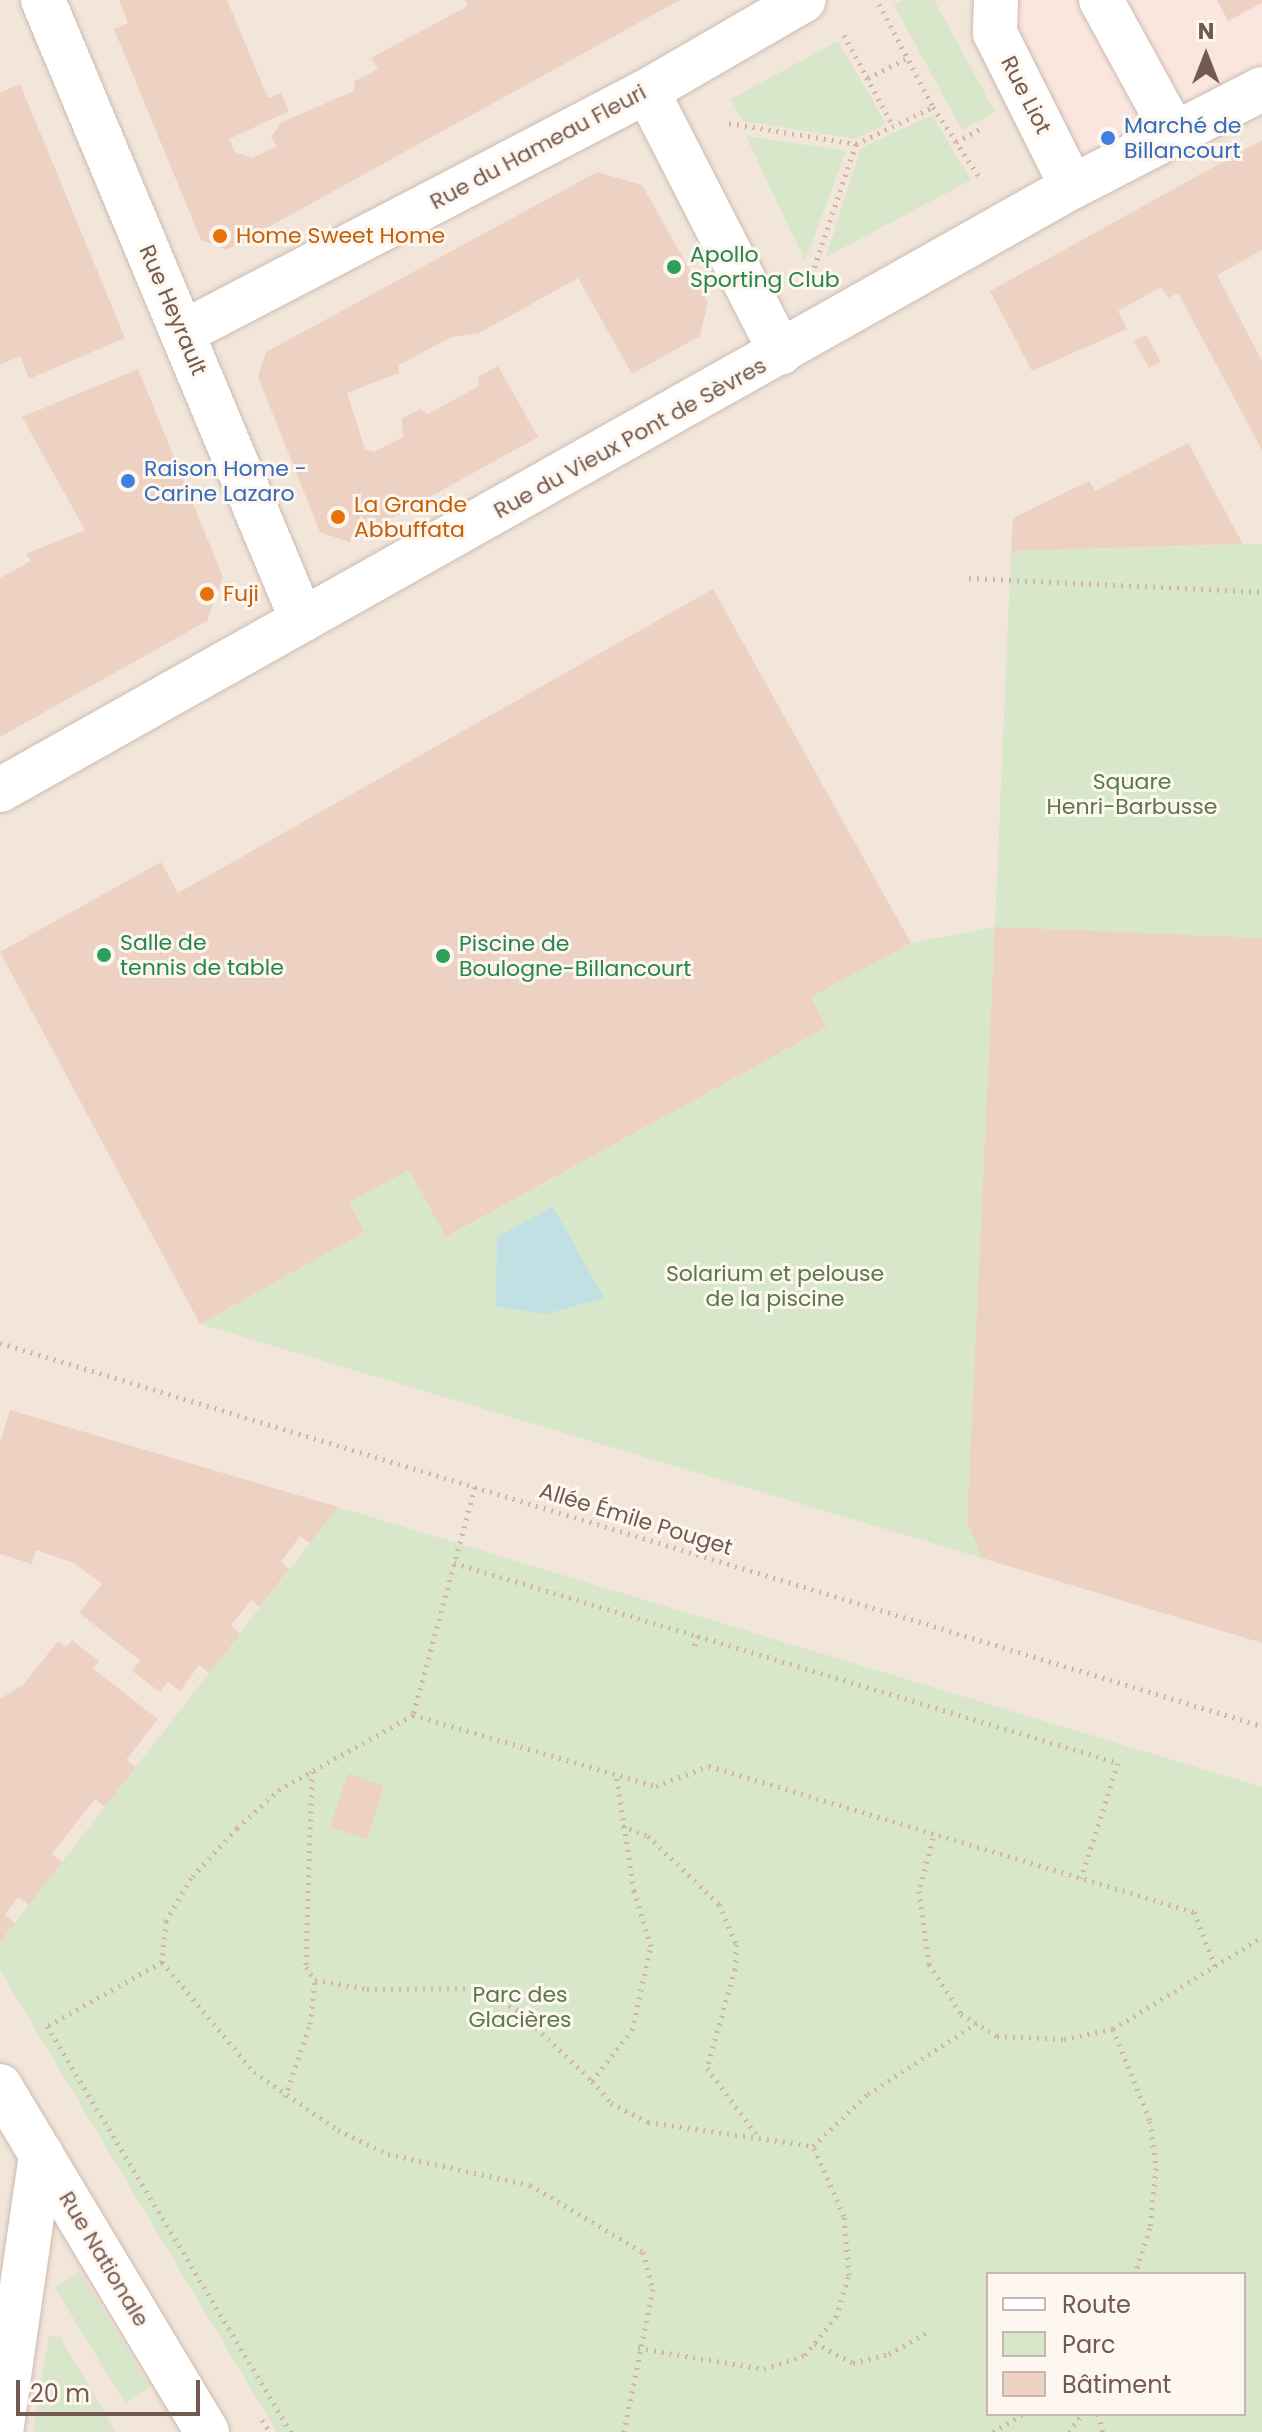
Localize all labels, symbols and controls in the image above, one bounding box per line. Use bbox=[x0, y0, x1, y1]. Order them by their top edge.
north arrow bbox=[1166, 16, 1246, 96]
text: N bbox=[1198, 16, 1214, 47]
street label: Rue Liot bbox=[995, 52, 1057, 138]
street label: Rue du Hameau Fleuri bbox=[425, 79, 651, 215]
place label: Marché de Billancourt bbox=[1124, 112, 1241, 164]
marker: Marché de Billancourt bbox=[1099, 129, 1117, 147]
place label: Home Sweet Home bbox=[236, 223, 445, 249]
marker: Home Sweet Home bbox=[211, 227, 229, 245]
street label: Rue Heyrault bbox=[134, 241, 212, 379]
place label: Apollo Sporting Club bbox=[690, 241, 840, 292]
marker: Apollo Sporting Club bbox=[665, 258, 683, 276]
street label: Rue du Vieux Pont de Sèvres bbox=[489, 352, 771, 524]
place label: Raison Home - Carine Lazaro bbox=[144, 455, 307, 506]
marker: Raison Home - Carine Lazaro bbox=[119, 472, 137, 490]
place label: La Grande Abbuffata bbox=[354, 491, 467, 542]
marker: La Grande Abbuffata bbox=[329, 508, 347, 526]
place label: Fuji bbox=[223, 581, 259, 607]
marker: Fuji bbox=[198, 585, 216, 603]
park label: Square Henri-Barbusse bbox=[1047, 768, 1217, 820]
place label: Salle de tennis de table bbox=[120, 929, 284, 980]
place label: Piscine de Boulogne-Billancourt bbox=[459, 930, 691, 982]
marker: Salle de tennis de table bbox=[95, 946, 113, 964]
marker: Piscine de Boulogne-Billancourt bbox=[434, 947, 452, 965]
park label: Solarium et pelouse de la piscine bbox=[666, 1260, 884, 1312]
street label: Allée Émile Pouget bbox=[536, 1477, 736, 1561]
park label: Parc des Glacières bbox=[468, 1981, 572, 2032]
street label: Rue Nationale bbox=[53, 2187, 155, 2331]
legend bbox=[986, 2272, 1246, 2416]
text: Route bbox=[1062, 2288, 1131, 2321]
text: Parc bbox=[1062, 2328, 1116, 2361]
scale bar bbox=[20, 2364, 204, 2414]
text: Bâtiment bbox=[1062, 2368, 1171, 2401]
text: 20 m bbox=[30, 2377, 90, 2410]

